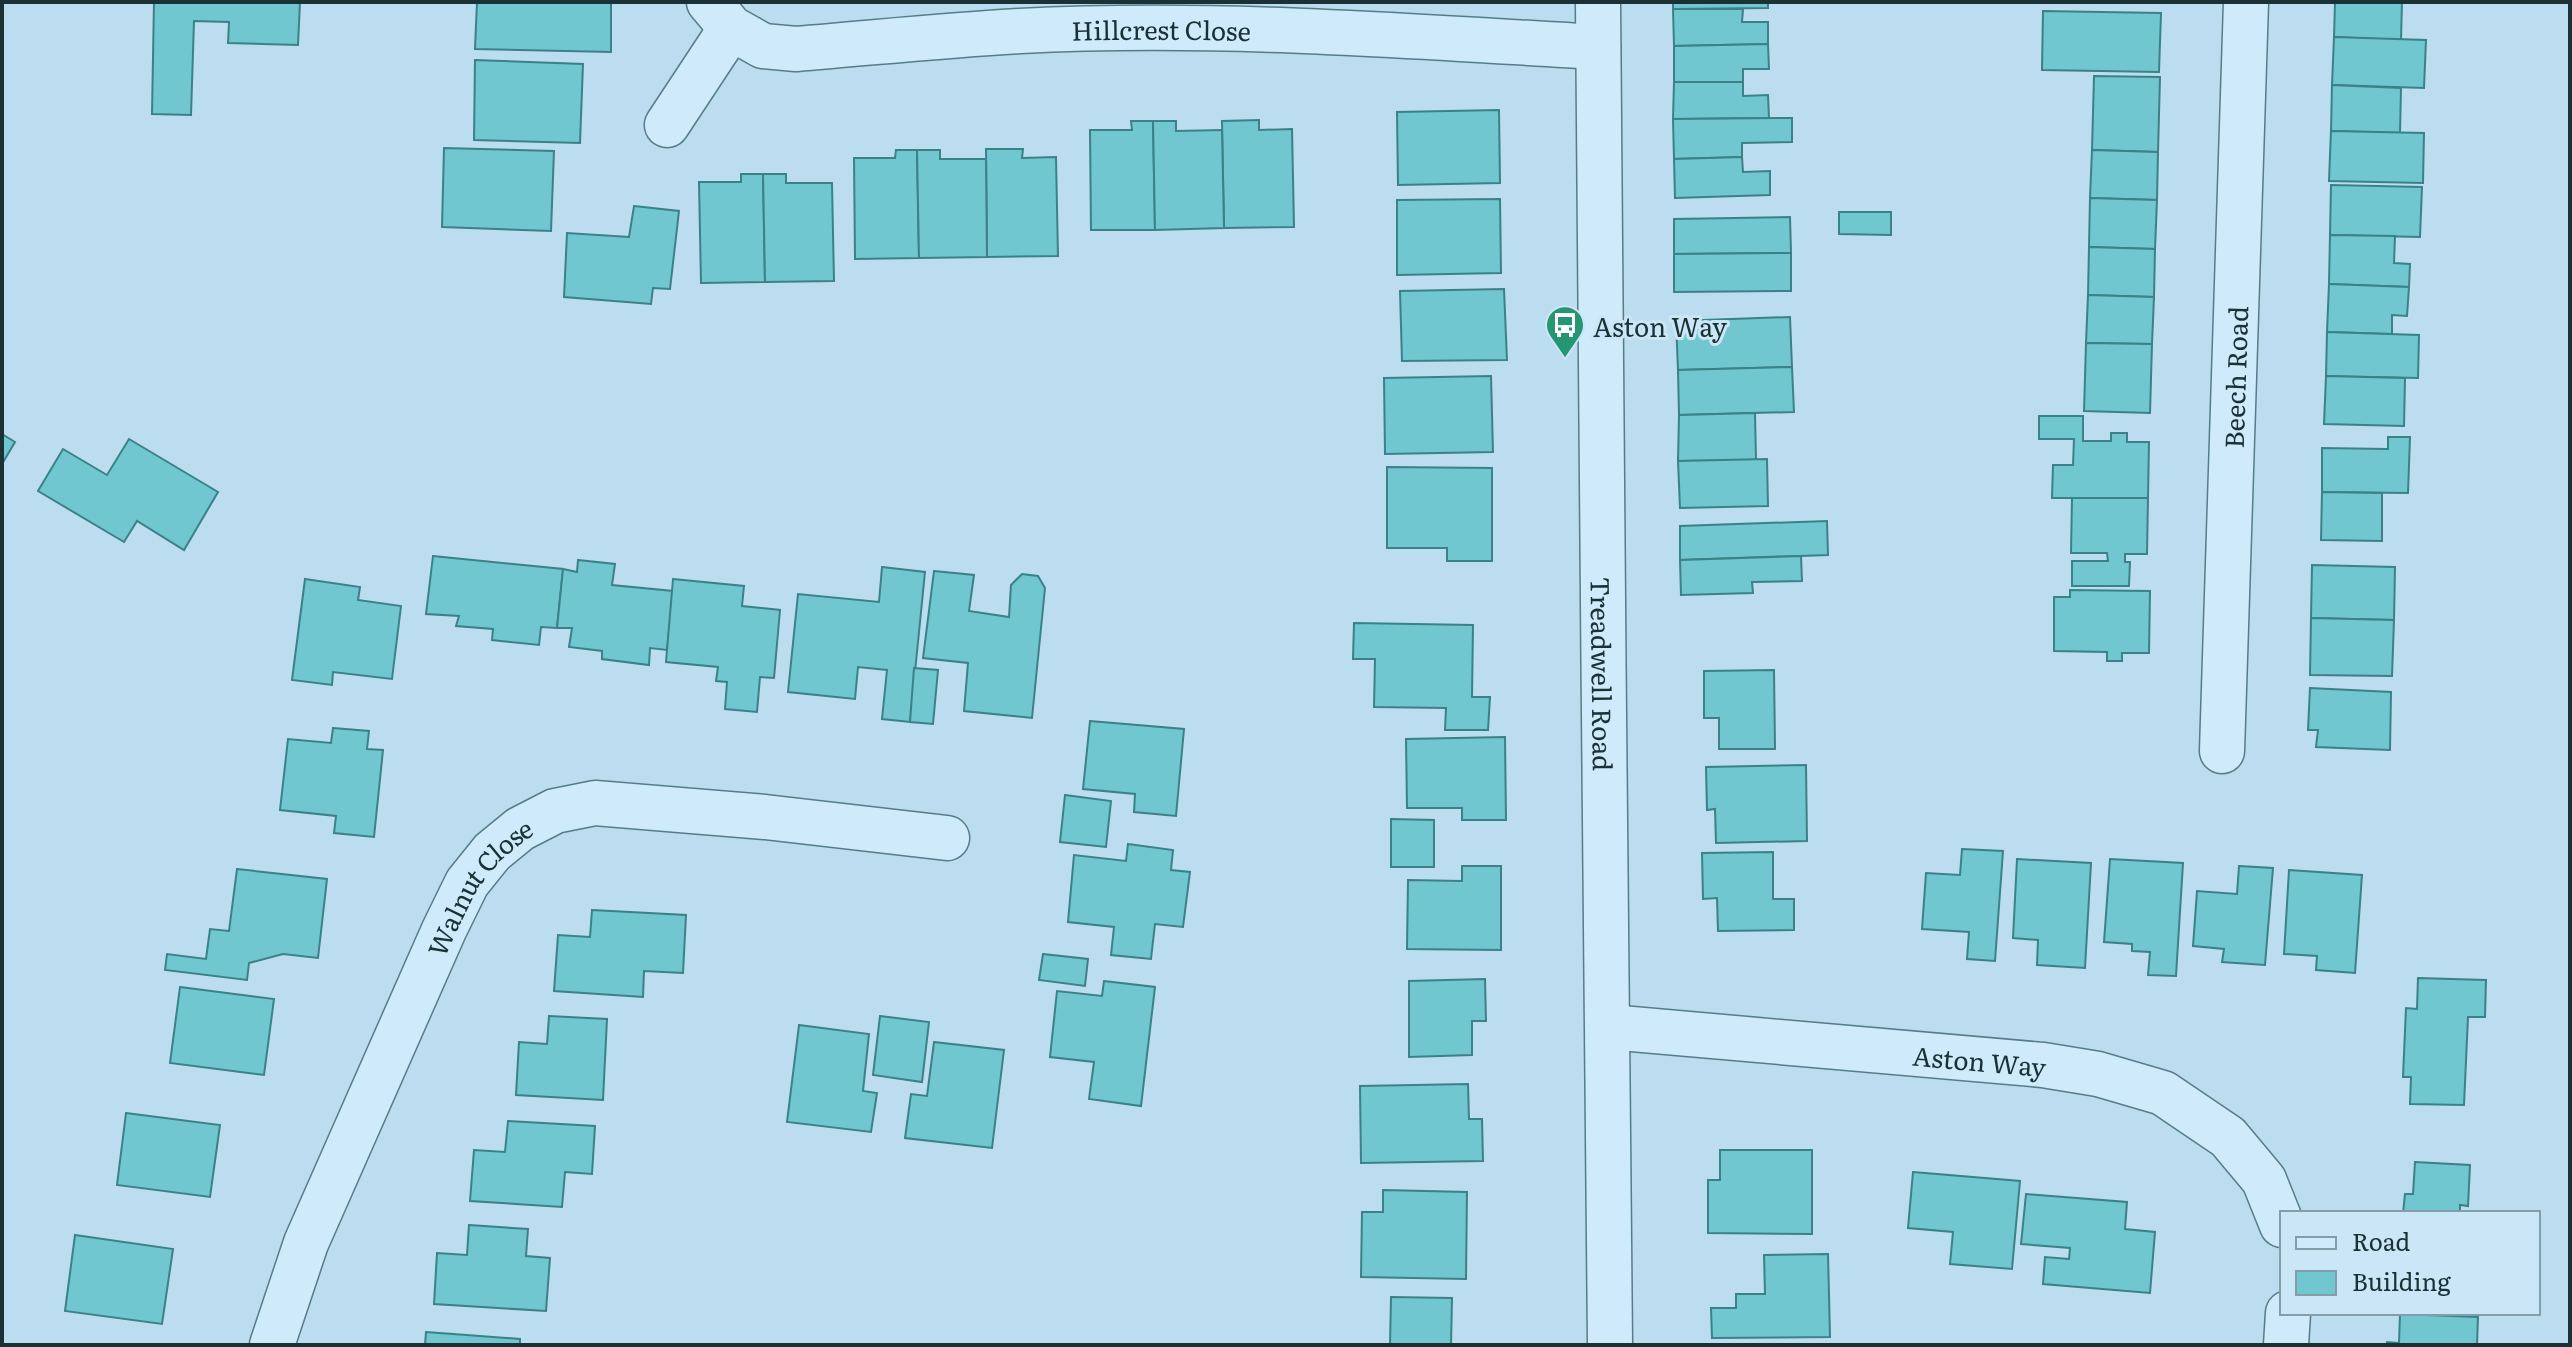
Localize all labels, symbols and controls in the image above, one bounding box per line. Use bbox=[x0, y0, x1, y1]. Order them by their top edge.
street label: Hillcrest Close bbox=[1071, 8, 1252, 49]
bus stop icon: Aston Way bbox=[1544, 304, 1586, 359]
street label: Beech Road bbox=[2212, 305, 2256, 449]
place label: Aston Way bbox=[1593, 306, 1727, 345]
street label: Treadwell Road bbox=[1583, 577, 1624, 771]
street label: Walnut Close bbox=[416, 807, 538, 962]
street label: Aston Way bbox=[1911, 1034, 2048, 1085]
legend bbox=[2280, 1211, 2540, 1315]
text: Road bbox=[2352, 1223, 2411, 1258]
text: Building bbox=[2352, 1263, 2451, 1298]

